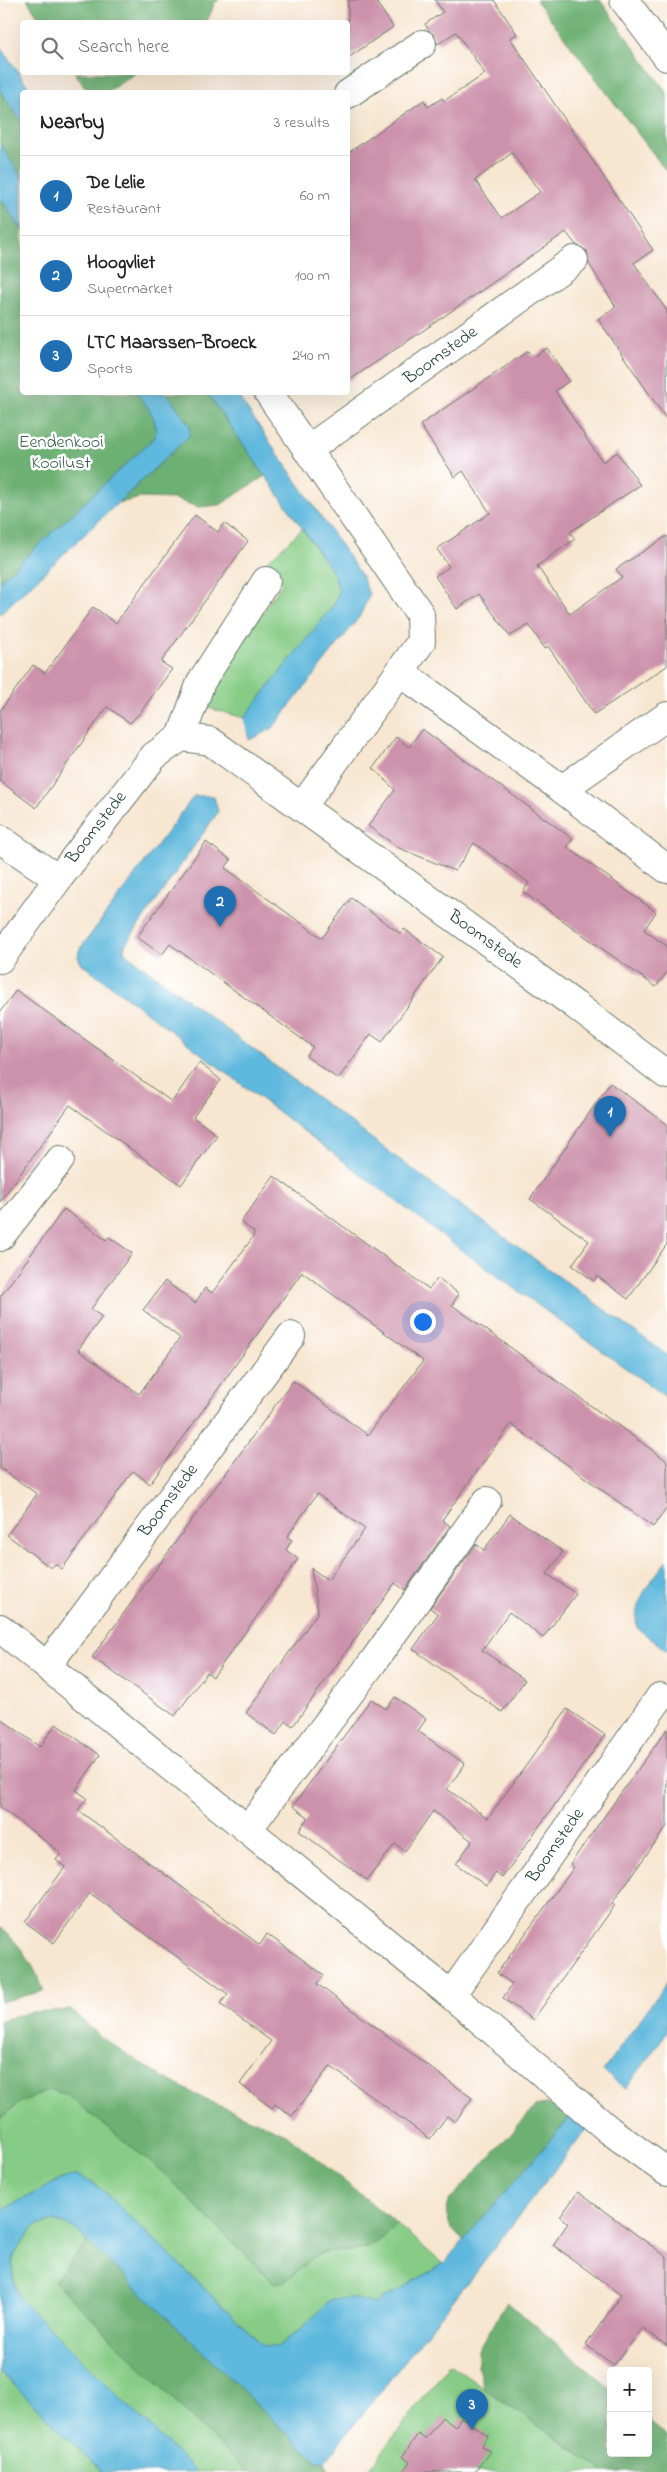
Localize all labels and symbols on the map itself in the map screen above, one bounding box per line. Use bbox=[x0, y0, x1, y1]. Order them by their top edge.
street label: Boomstede bbox=[398, 320, 484, 392]
park label: Eendenkooi Kooilust bbox=[19, 430, 103, 477]
street label: Boomstede bbox=[60, 785, 134, 871]
pin: 2 bbox=[204, 886, 236, 927]
street label: Boomstede bbox=[442, 904, 528, 976]
pin: 1 bbox=[594, 1096, 626, 1137]
your location bbox=[410, 1309, 436, 1335]
street label: Boomstede bbox=[132, 1458, 206, 1544]
street label: Boomstede bbox=[520, 1802, 592, 1890]
pin: 3 bbox=[456, 2389, 488, 2430]

